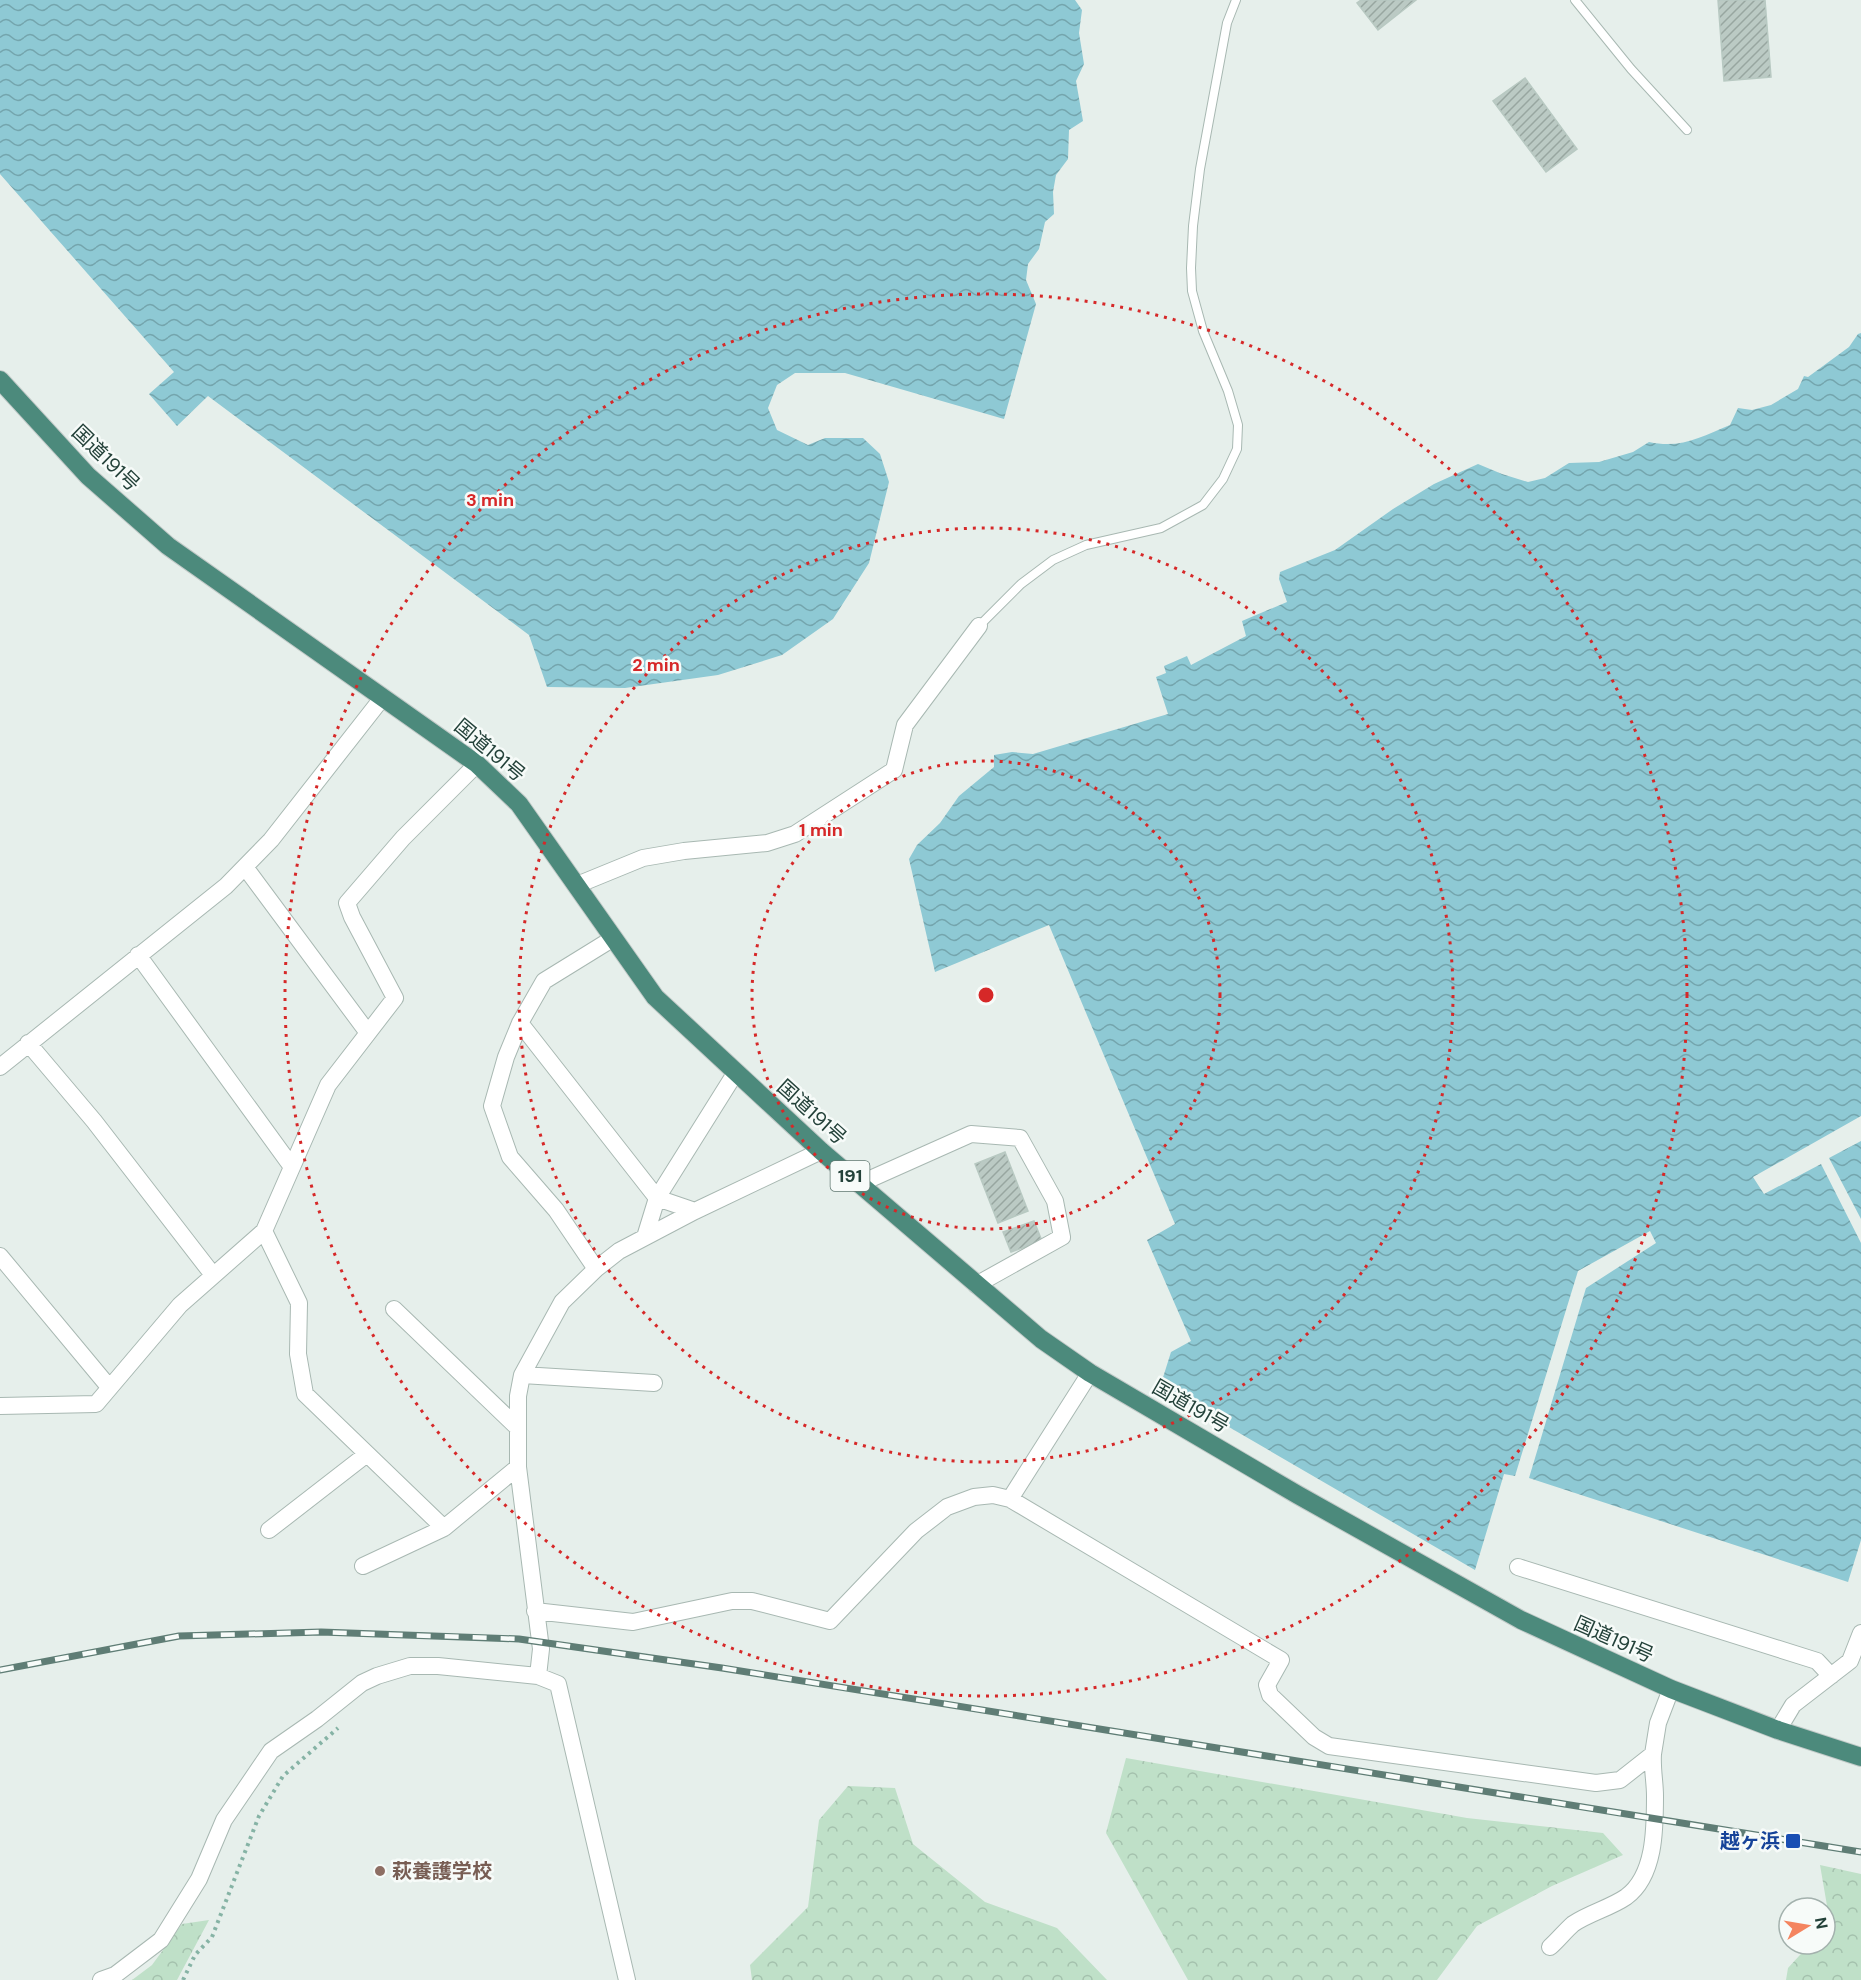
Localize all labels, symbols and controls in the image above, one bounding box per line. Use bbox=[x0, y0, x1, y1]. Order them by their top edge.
street label: 国道191号 bbox=[67, 419, 145, 497]
text: 3 min bbox=[466, 488, 514, 512]
text: 2 min bbox=[632, 653, 680, 677]
street label: 国道191号 bbox=[449, 713, 531, 787]
text: 1 min bbox=[799, 818, 843, 842]
centre of rings bbox=[976, 985, 996, 1005]
street label: 国道191号 bbox=[772, 1074, 852, 1150]
road number: 191 bbox=[830, 1161, 870, 1191]
street label: 国道191号 bbox=[1148, 1374, 1234, 1438]
street label: 国道191号 bbox=[1570, 1610, 1658, 1668]
place label: 越ヶ浜 bbox=[1720, 1828, 1780, 1854]
marker: 越ヶ浜 bbox=[1784, 1832, 1802, 1850]
place label: 萩養護学校 bbox=[392, 1858, 492, 1884]
marker: 萩養護学校 bbox=[373, 1864, 387, 1878]
north arrow bbox=[1777, 1896, 1837, 1956]
text: N bbox=[1810, 1916, 1833, 1931]

